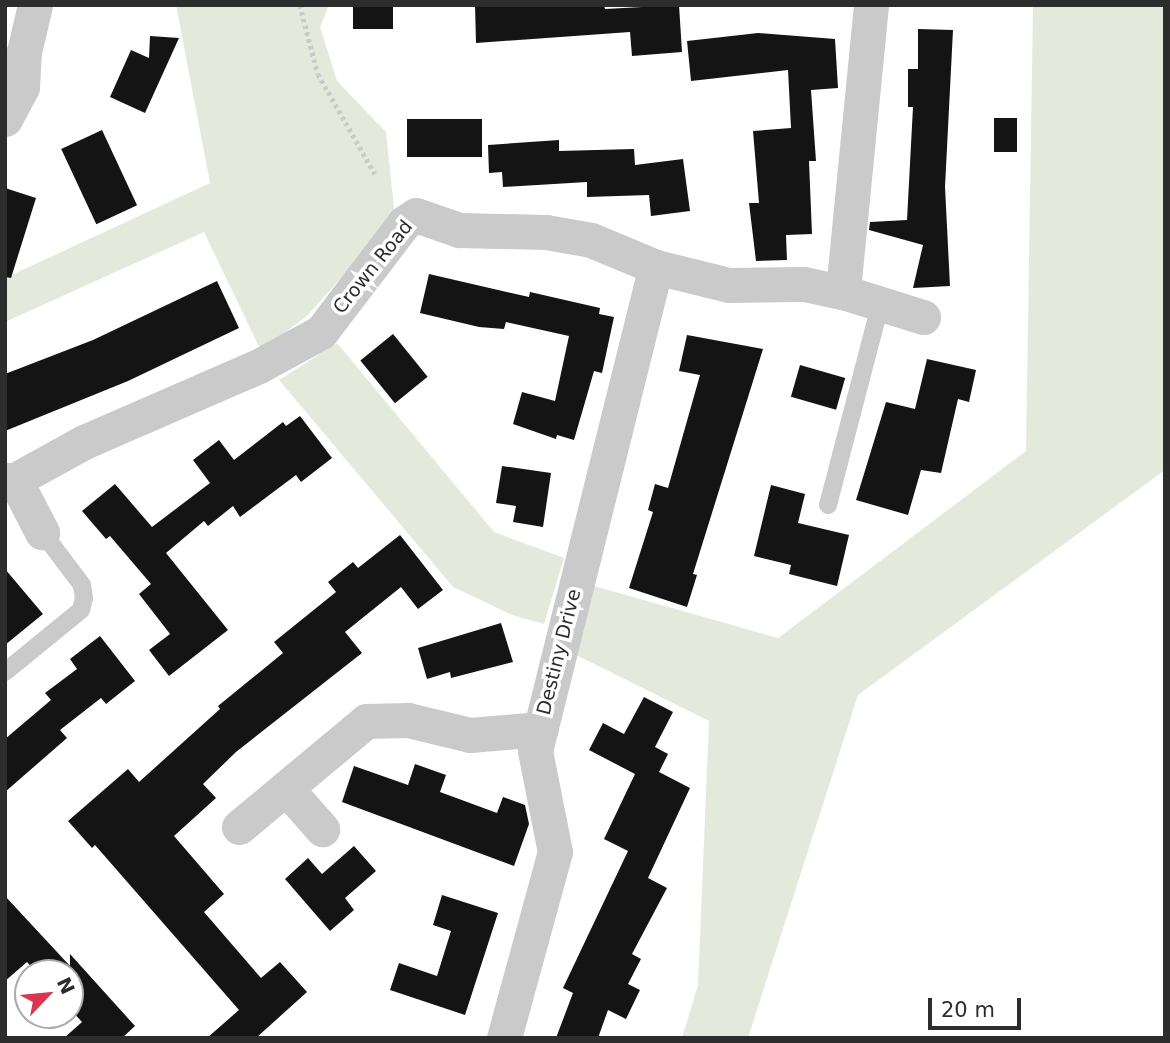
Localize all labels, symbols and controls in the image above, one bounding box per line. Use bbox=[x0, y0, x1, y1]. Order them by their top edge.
street label: Crown Road bbox=[328, 216, 418, 318]
street label: Destiny Drive bbox=[532, 587, 586, 717]
north arrow bbox=[14, 959, 84, 1029]
text: N bbox=[53, 974, 79, 998]
scale bar bbox=[932, 984, 1025, 1028]
text: 20 m bbox=[941, 998, 995, 1022]

